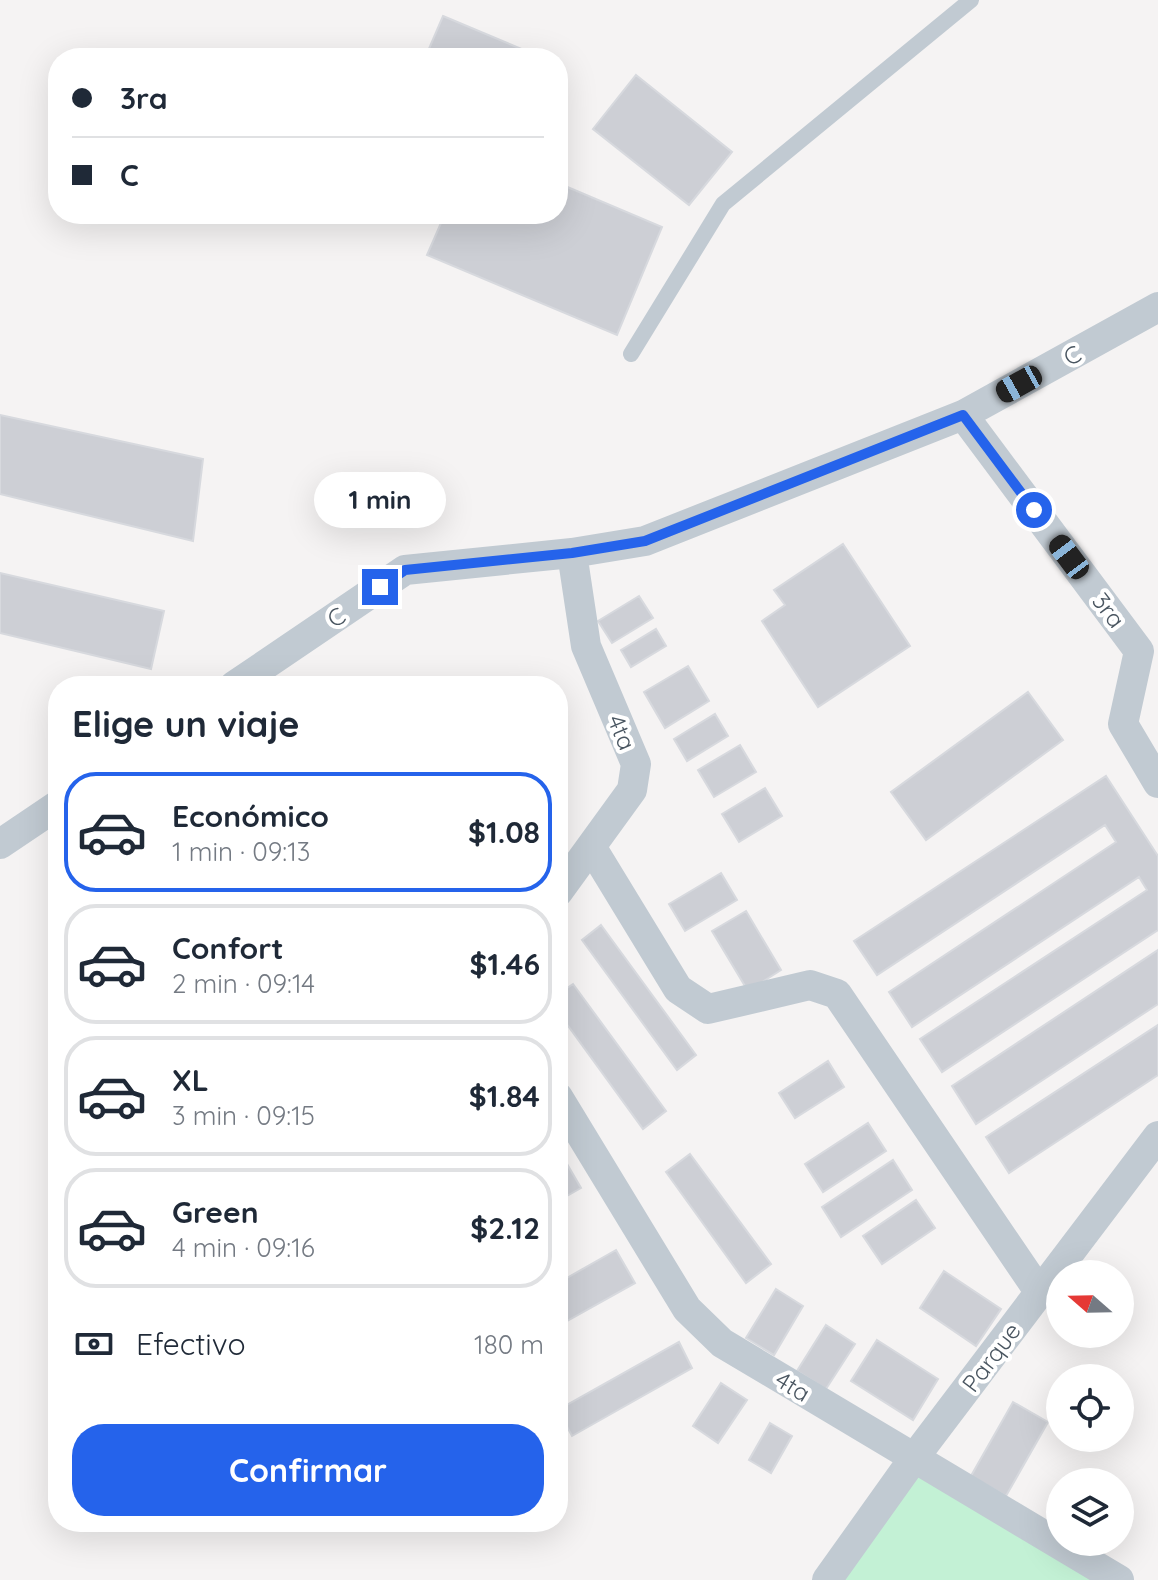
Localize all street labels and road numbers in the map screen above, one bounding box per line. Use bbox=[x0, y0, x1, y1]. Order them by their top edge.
street label: C bbox=[1058, 338, 1086, 372]
street label: 3ra bbox=[1086, 587, 1132, 633]
street label: C bbox=[321, 600, 351, 634]
street label: 4ta bbox=[601, 710, 643, 754]
street label: Parque bbox=[955, 1316, 1027, 1398]
street label: 4ta bbox=[770, 1364, 816, 1408]

